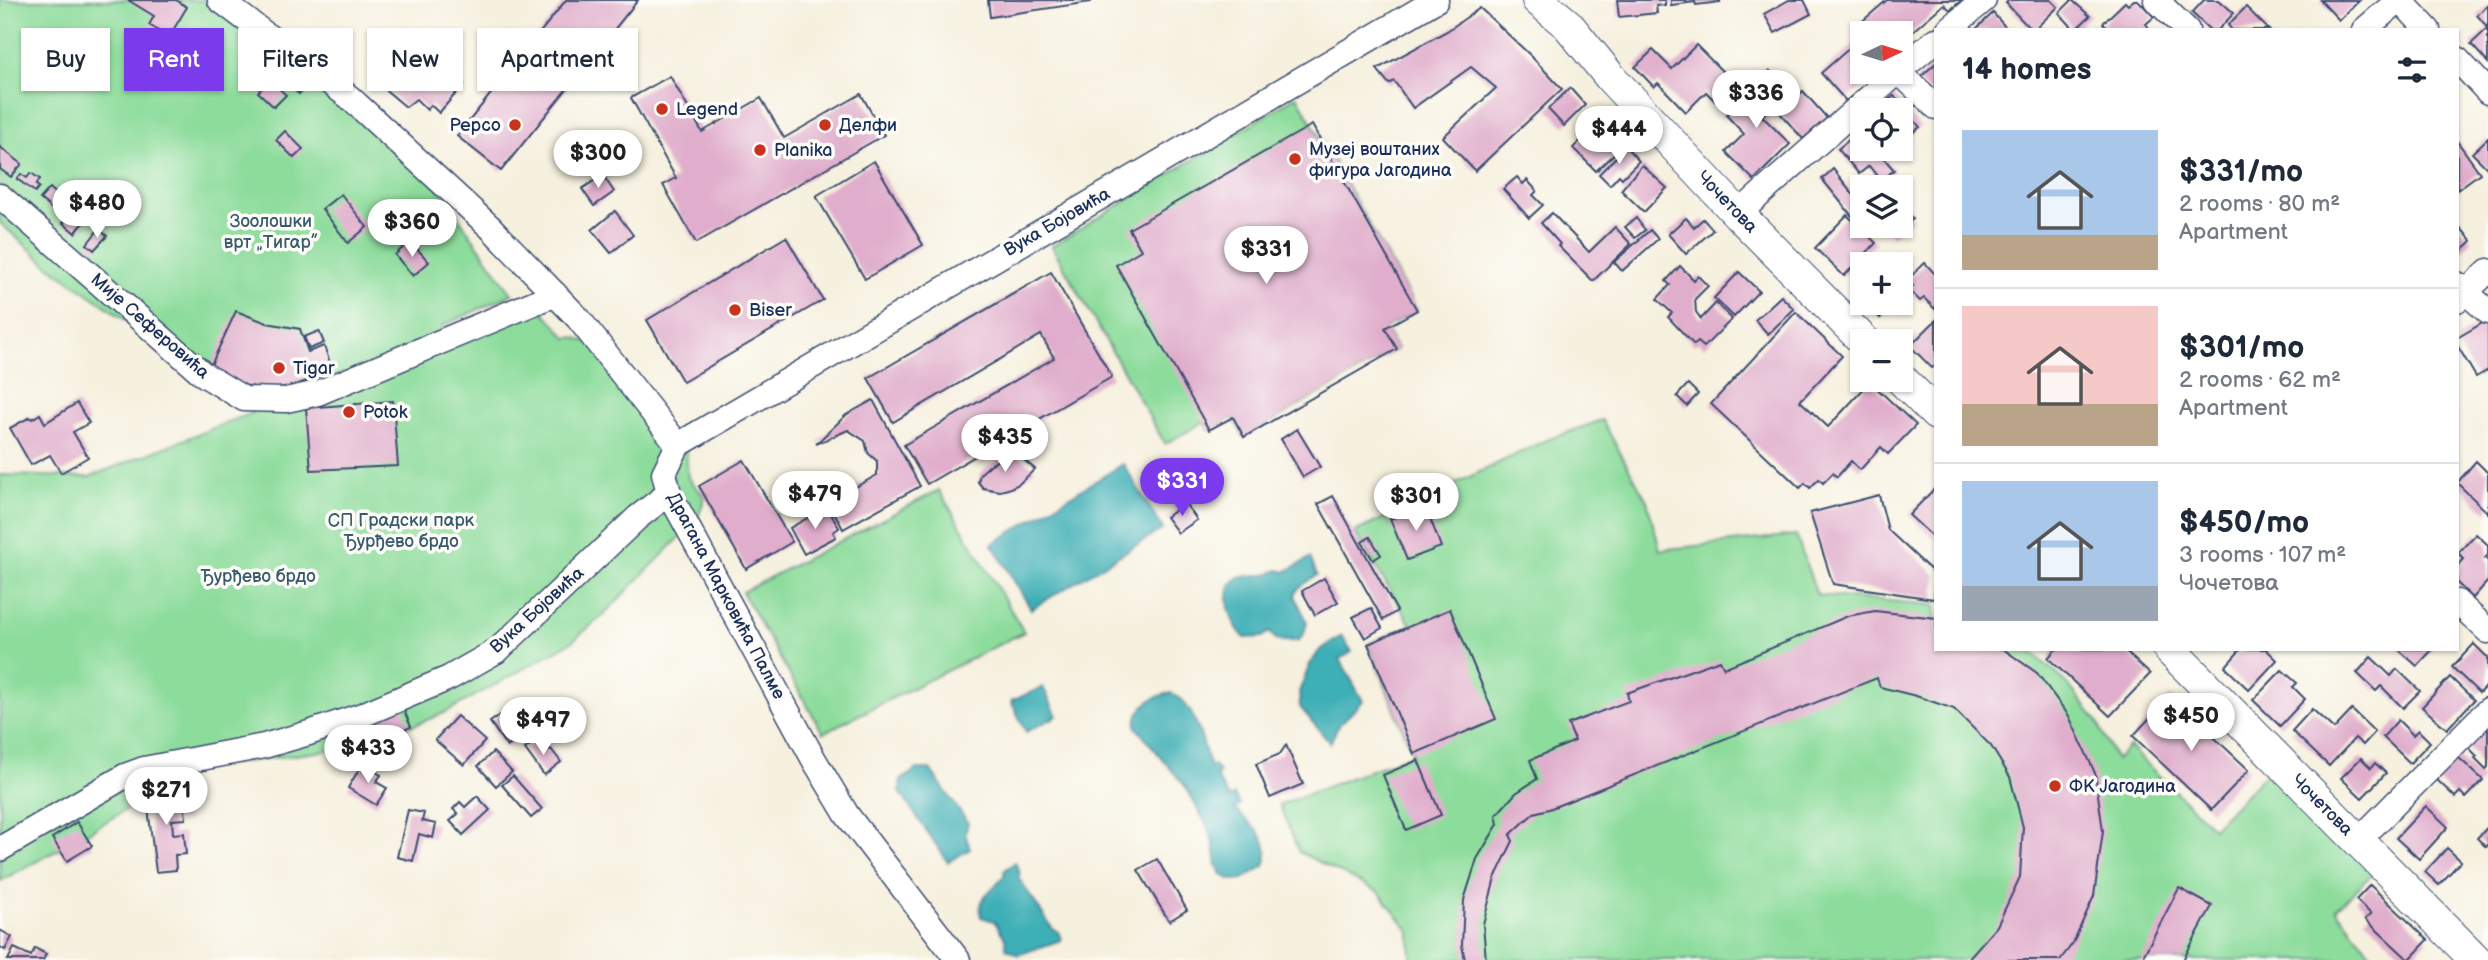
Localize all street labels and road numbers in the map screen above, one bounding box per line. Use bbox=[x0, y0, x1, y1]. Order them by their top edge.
street label: Чочетова bbox=[1692, 167, 1762, 238]
street label: Вука Бојовића bbox=[1000, 183, 1114, 261]
street label: Мије Сеферовића bbox=[86, 269, 214, 383]
street label: Драгана Марковића Палме bbox=[662, 489, 790, 703]
street label: Вука Бојовића bbox=[486, 562, 588, 658]
street label: Чочетова bbox=[2287, 770, 2357, 840]

